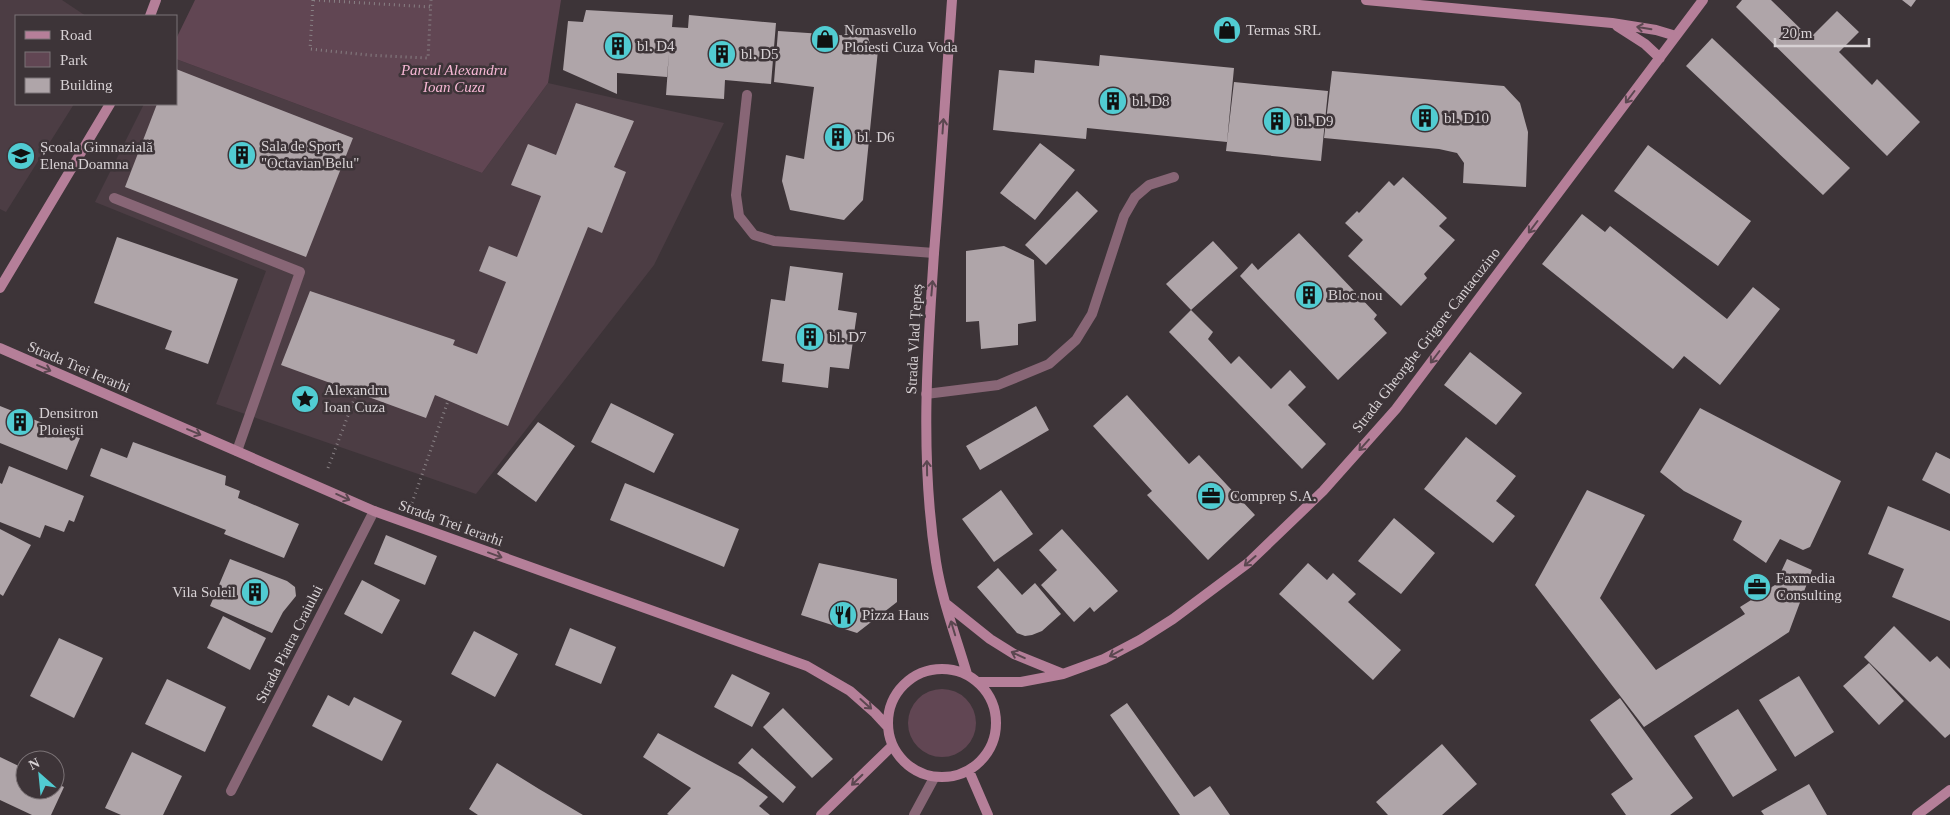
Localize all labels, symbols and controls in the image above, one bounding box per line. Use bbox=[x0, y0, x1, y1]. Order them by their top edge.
legend bbox=[15, 15, 178, 105]
shop icon: Termas SRL bbox=[1212, 15, 1242, 45]
scale bar bbox=[1775, 15, 1869, 47]
place label: Nomasvello Ploiesti Cuza Voda bbox=[844, 22, 958, 55]
place label: Termas SRL bbox=[1246, 22, 1321, 38]
one-way arrow bbox=[1637, 22, 1653, 32]
shop icon: Nomasvello Ploiesti Cuza Voda bbox=[810, 24, 840, 54]
text: 20 m bbox=[1782, 25, 1813, 41]
text: Road bbox=[60, 27, 92, 43]
building icon: bl. D4 bbox=[603, 31, 633, 61]
place label: bl. D4 bbox=[637, 38, 675, 54]
building icon: bl. D5 bbox=[707, 39, 737, 69]
place label: bl. D5 bbox=[741, 46, 779, 62]
text: Park bbox=[60, 52, 88, 68]
park label: Parcul Alexandru Ioan Cuza bbox=[400, 62, 507, 95]
text: Building bbox=[60, 77, 113, 93]
building icon: bl. D8 bbox=[1098, 86, 1128, 116]
one-way arrow bbox=[1625, 90, 1636, 103]
place label: bl. D8 bbox=[1132, 93, 1170, 109]
building icon: bl. D10 bbox=[1410, 103, 1440, 133]
building icon: bl. D9 bbox=[1262, 106, 1292, 136]
place label: bl. D10 bbox=[1444, 110, 1489, 126]
place label: bl. D9 bbox=[1296, 113, 1334, 129]
one-way arrow bbox=[939, 118, 948, 134]
building icon: bl. D6 bbox=[823, 122, 853, 152]
place label: bl. D6 bbox=[857, 129, 895, 145]
place label: Sala de Sport "Octavian Belu" bbox=[261, 138, 359, 171]
place label: Școala Gimnazială Elena Doamna bbox=[40, 139, 153, 172]
building icon: Sala de Sport "Octavian Belu" bbox=[227, 140, 257, 170]
school or university icon: Școala Gimnazială Elena Doamna bbox=[6, 141, 36, 171]
one-way arrow bbox=[1527, 220, 1538, 233]
street label: Strada Gheorghe Grigore Cantacuzino bbox=[1349, 244, 1503, 436]
building icon: Bloc nou bbox=[1294, 280, 1324, 310]
one-way arrow bbox=[927, 281, 936, 297]
street label: Strada Vlad Țepeș bbox=[903, 283, 926, 395]
place label: Bloc nou bbox=[1328, 287, 1383, 303]
building icon: bl. D7 bbox=[795, 322, 825, 352]
place label: bl. D7 bbox=[829, 329, 867, 345]
street label: Strada Trei Ierarhi bbox=[25, 338, 133, 396]
one-way arrow bbox=[1430, 350, 1440, 364]
one-way arrow bbox=[36, 364, 51, 374]
place label: Alexandru Ioan Cuza bbox=[324, 382, 388, 415]
place icon: Alexandru Ioan Cuza bbox=[290, 384, 320, 414]
place label: Densitron Ploiești bbox=[39, 405, 99, 439]
building icon: Densitron Ploiești bbox=[5, 407, 35, 437]
one-way arrow bbox=[186, 428, 201, 438]
one-way arrow bbox=[1359, 438, 1370, 451]
one-way arrow bbox=[922, 460, 932, 476]
office icon: Comprep S.A. bbox=[1196, 481, 1226, 511]
place label: Comprep S.A. bbox=[1230, 488, 1316, 504]
one-way arrow bbox=[335, 493, 350, 503]
street label: Strada Trei Ierarhi bbox=[397, 497, 505, 549]
one-way arrow bbox=[486, 551, 502, 560]
one-way arrow bbox=[1244, 555, 1257, 566]
place label: Faxmedia Consulting bbox=[1776, 570, 1842, 603]
office icon: Faxmedia Consulting bbox=[1742, 572, 1772, 602]
building icon: Vila Soleil bbox=[240, 577, 270, 607]
street label: Strada Piatra Craiului bbox=[252, 582, 326, 706]
place label: Vila Soleil bbox=[172, 584, 236, 600]
restaurant icon: Pizza Haus bbox=[828, 600, 858, 630]
place label: Pizza Haus bbox=[862, 607, 929, 623]
one-way arrow bbox=[947, 620, 957, 636]
one-way arrow bbox=[1110, 648, 1124, 658]
one-way arrow bbox=[1011, 650, 1026, 659]
one-way arrow bbox=[859, 698, 872, 710]
north arrow bbox=[15, 750, 65, 800]
text: N bbox=[26, 755, 42, 773]
one-way arrow bbox=[851, 774, 863, 786]

